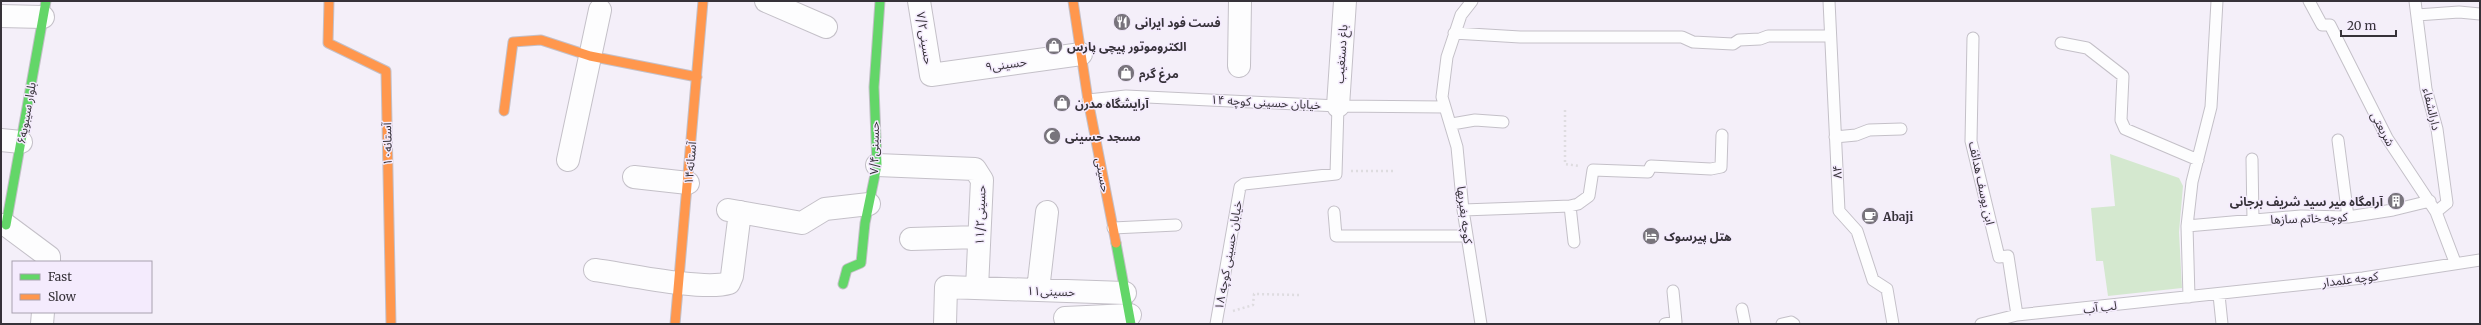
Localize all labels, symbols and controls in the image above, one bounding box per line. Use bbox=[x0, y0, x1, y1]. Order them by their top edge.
street label: حسینی۷/۲ bbox=[913, 11, 937, 65]
restaurant icon: فست فود ایرانی bbox=[1112, 12, 1132, 32]
scale bar bbox=[2341, 12, 2396, 38]
place label: فست فود ایرانی bbox=[1135, 15, 1221, 30]
text: 20 m bbox=[2347, 18, 2376, 33]
street label: باغ دستغیب bbox=[1331, 24, 1353, 84]
shop icon: الکتروموتور پیچی پارس bbox=[1044, 36, 1064, 56]
place label: الکتروموتور پیچی پارس bbox=[1067, 39, 1186, 55]
street label: حسینی۹ bbox=[984, 54, 1028, 74]
shop icon: مرغ گرم bbox=[1116, 63, 1136, 83]
place label: مرغ گرم bbox=[1139, 66, 1179, 83]
street label: ۶بلوار سیبویه bbox=[13, 81, 39, 145]
street label: دارالشفاء bbox=[2420, 86, 2444, 132]
street label: خیابان حسینی کوچه ۱۴ bbox=[1210, 92, 1322, 113]
shop icon: آرایشگاه مدرن bbox=[1052, 93, 1072, 113]
place label: آرایشگاه مدرن bbox=[1075, 96, 1150, 111]
street label: شریعتی bbox=[2368, 109, 2398, 149]
street label: حسینی۷/۴ bbox=[866, 121, 882, 175]
street label: آستانه۱۰ bbox=[379, 122, 395, 166]
mosque icon: مسجد حسینی bbox=[1042, 126, 1062, 146]
place label: مسجد حسینی bbox=[1065, 129, 1141, 144]
street label: آستانه۱۴ bbox=[681, 140, 699, 185]
street label: ابن یوسف هدائف bbox=[1966, 140, 1998, 226]
street label: حسینی bbox=[1092, 157, 1114, 193]
street label: ۸۴ bbox=[1829, 165, 1845, 179]
street label: حسینی۱۱/۲ bbox=[971, 185, 989, 245]
street label: کوچه بغیریها bbox=[1453, 185, 1476, 246]
building icon: آرامگاه میر سید شریف برجانی bbox=[2386, 191, 2406, 211]
place label: آرامگاه میر سید شریف برجانی bbox=[2230, 194, 2384, 209]
street label: خیابان حسینی کوچه ۱۸ bbox=[1211, 199, 1246, 311]
cafe icon: Abaji bbox=[1860, 206, 1880, 226]
place label: Abaji bbox=[1882, 209, 1913, 224]
street label: کوچه خاتم سازها bbox=[2270, 209, 2349, 229]
hotel icon: هتل پیرسوک bbox=[1641, 226, 1661, 246]
place label: هتل پیرسوک bbox=[1664, 229, 1732, 245]
legend bbox=[12, 261, 152, 313]
street label: کوچه علمدار bbox=[2320, 268, 2380, 291]
text: Fast bbox=[48, 269, 72, 284]
street label: حسینی۱۱ bbox=[1027, 283, 1075, 299]
text: Slow bbox=[48, 289, 77, 304]
street label: لب آب bbox=[2082, 297, 2118, 317]

